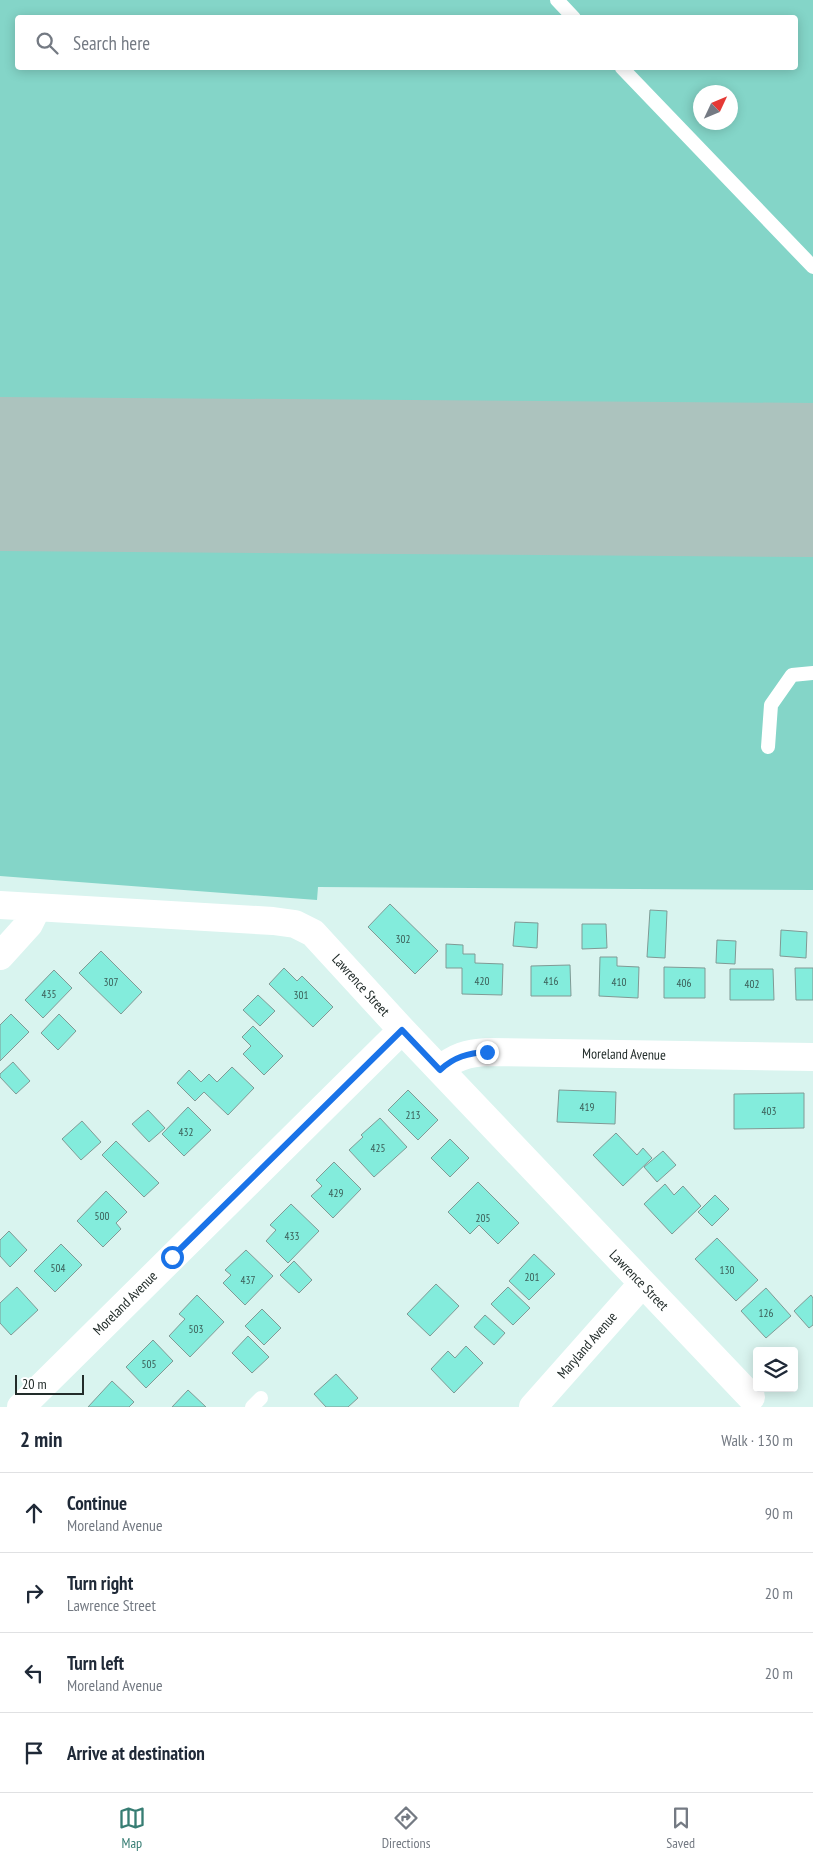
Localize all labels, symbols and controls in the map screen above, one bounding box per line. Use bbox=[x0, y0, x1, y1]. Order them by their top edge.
search box bbox=[15, 15, 798, 70]
icon: search bbox=[33, 29, 61, 57]
text: Search here bbox=[73, 31, 150, 55]
north arrow bbox=[693, 85, 738, 130]
house number: 302 bbox=[396, 932, 410, 946]
street label: Lawrence Street bbox=[328, 950, 394, 1020]
house number: 420 bbox=[475, 974, 489, 988]
house number: 416 bbox=[544, 974, 558, 988]
house number: 307 bbox=[104, 975, 118, 989]
house number: 410 bbox=[612, 975, 626, 989]
house number: 406 bbox=[677, 976, 691, 990]
house number: 402 bbox=[745, 977, 759, 991]
house number: 435 bbox=[42, 987, 56, 1001]
house number: 301 bbox=[294, 988, 308, 1002]
route end bbox=[476, 1041, 499, 1064]
street label: Moreland Avenue bbox=[582, 1044, 666, 1064]
house number: 419 bbox=[580, 1100, 594, 1114]
house number: 403 bbox=[762, 1104, 776, 1118]
house number: 213 bbox=[406, 1108, 420, 1122]
house number: 432 bbox=[179, 1125, 193, 1139]
house number: 425 bbox=[371, 1141, 385, 1155]
house number: 429 bbox=[329, 1186, 343, 1200]
house number: 500 bbox=[95, 1209, 109, 1223]
house number: 205 bbox=[476, 1211, 490, 1225]
house number: 433 bbox=[285, 1229, 299, 1243]
route start bbox=[161, 1246, 184, 1269]
street label: Lawrence Street bbox=[606, 1246, 673, 1314]
house number: 504 bbox=[51, 1261, 65, 1275]
house number: 130 bbox=[720, 1263, 734, 1277]
street label: Moreland Avenue bbox=[89, 1267, 161, 1339]
house number: 201 bbox=[525, 1270, 539, 1284]
house number: 437 bbox=[241, 1273, 255, 1287]
house number: 126 bbox=[759, 1306, 773, 1320]
street label: Maryland Avenue bbox=[553, 1308, 621, 1382]
house number: 503 bbox=[189, 1322, 203, 1336]
map controls bbox=[753, 1347, 798, 1392]
button: layers bbox=[753, 1347, 798, 1392]
house number: 505 bbox=[142, 1357, 156, 1371]
scale bar bbox=[15, 1372, 84, 1395]
text: 20 m bbox=[22, 1375, 47, 1393]
text: 2 min bbox=[20, 1426, 62, 1453]
text: Walk · 130 m bbox=[721, 1430, 793, 1450]
text: Continue bbox=[67, 1491, 127, 1515]
icon: ahead bbox=[20, 1499, 48, 1527]
text: 90 m bbox=[765, 1503, 793, 1523]
text: Moreland Avenue bbox=[67, 1515, 163, 1535]
text: Turn right bbox=[67, 1571, 133, 1595]
icon: right bbox=[20, 1579, 48, 1607]
text: 20 m bbox=[765, 1583, 793, 1603]
text: Lawrence Street bbox=[67, 1595, 156, 1615]
text: Turn left bbox=[67, 1651, 124, 1675]
icon: left bbox=[20, 1659, 48, 1687]
text: 20 m bbox=[765, 1663, 793, 1683]
text: Moreland Avenue bbox=[67, 1675, 163, 1695]
icon: arrive bbox=[20, 1739, 48, 1767]
text: Arrive at destination bbox=[67, 1741, 205, 1765]
tab: Map bbox=[118, 1804, 146, 1852]
tab: Directions bbox=[382, 1804, 430, 1852]
tab: Saved bbox=[666, 1804, 695, 1852]

